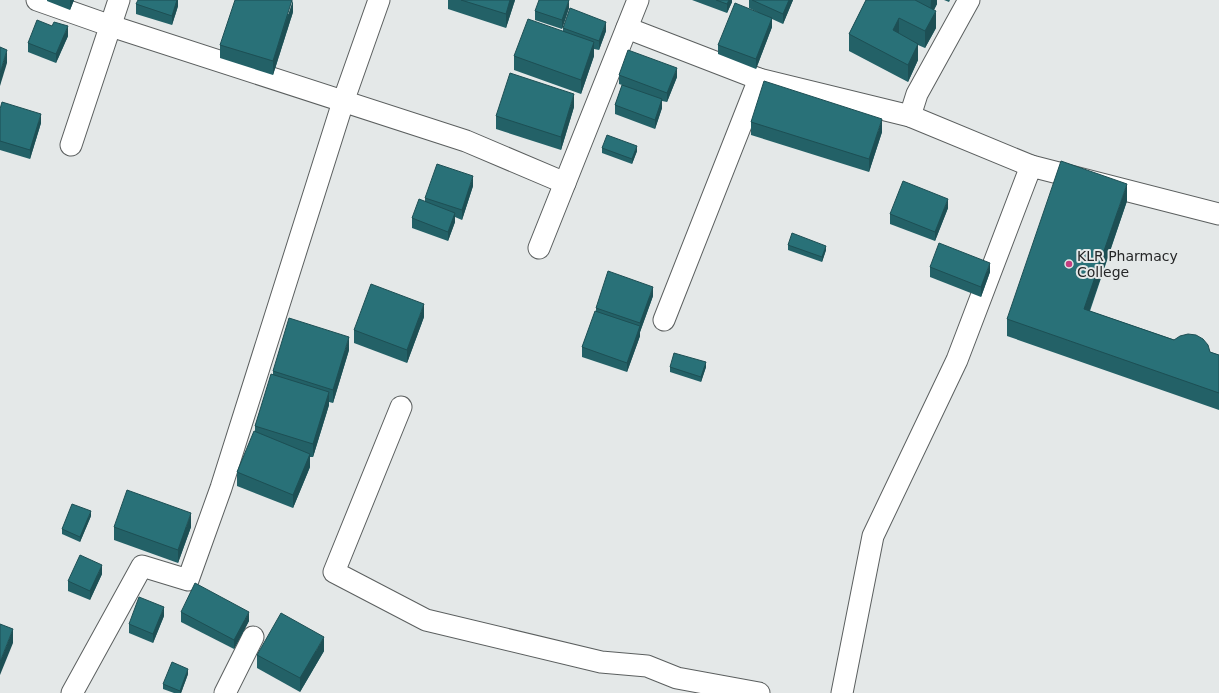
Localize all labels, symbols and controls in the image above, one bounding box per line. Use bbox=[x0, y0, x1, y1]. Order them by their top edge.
place label: KLR Pharmacy College bbox=[1077, 248, 1178, 280]
marker: KLR Pharmacy College bbox=[1064, 259, 1074, 269]

